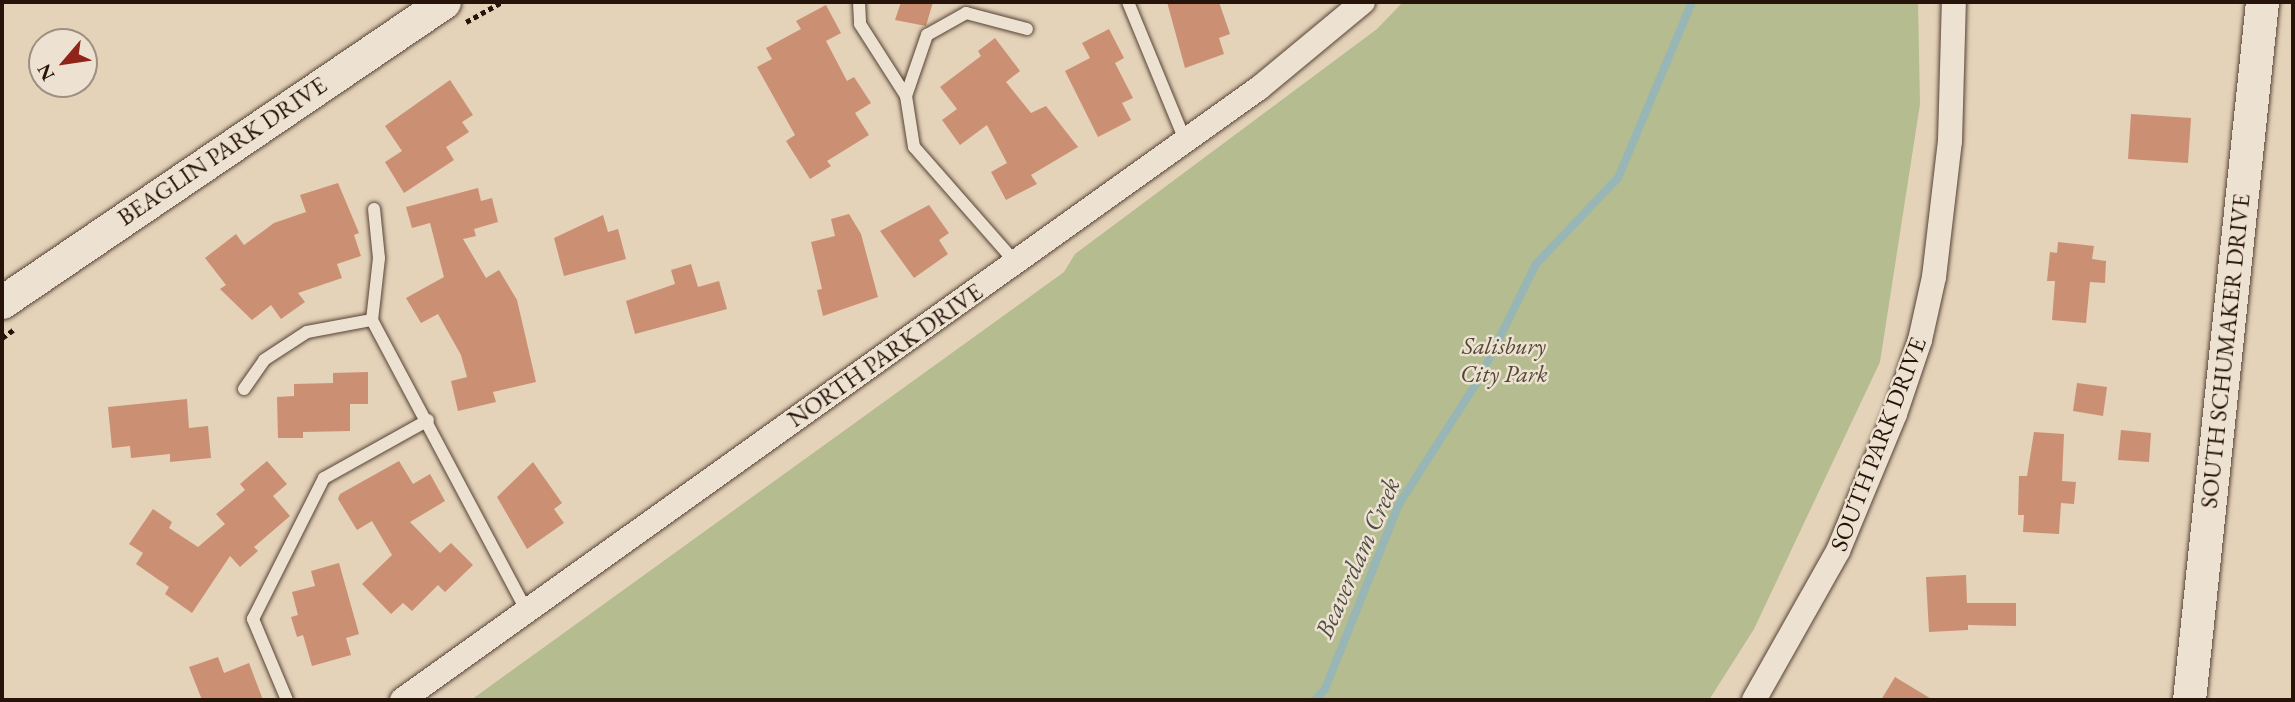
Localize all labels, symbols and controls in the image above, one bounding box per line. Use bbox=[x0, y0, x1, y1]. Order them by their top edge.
north arrow bbox=[28, 28, 98, 98]
text: N bbox=[31, 60, 61, 85]
street label: BEAGLIN PARK DRIVE bbox=[112, 70, 332, 232]
street label: SOUTH SCHUMAKER DRIVE bbox=[2194, 192, 2256, 510]
street label: NORTH PARK DRIVE bbox=[782, 277, 988, 433]
park label: Salisbury City Park bbox=[1460, 332, 1548, 388]
street label: SOUTH PARK DRIVE bbox=[1824, 333, 1932, 555]
water label: Beaverdam Creek bbox=[1309, 473, 1407, 643]

